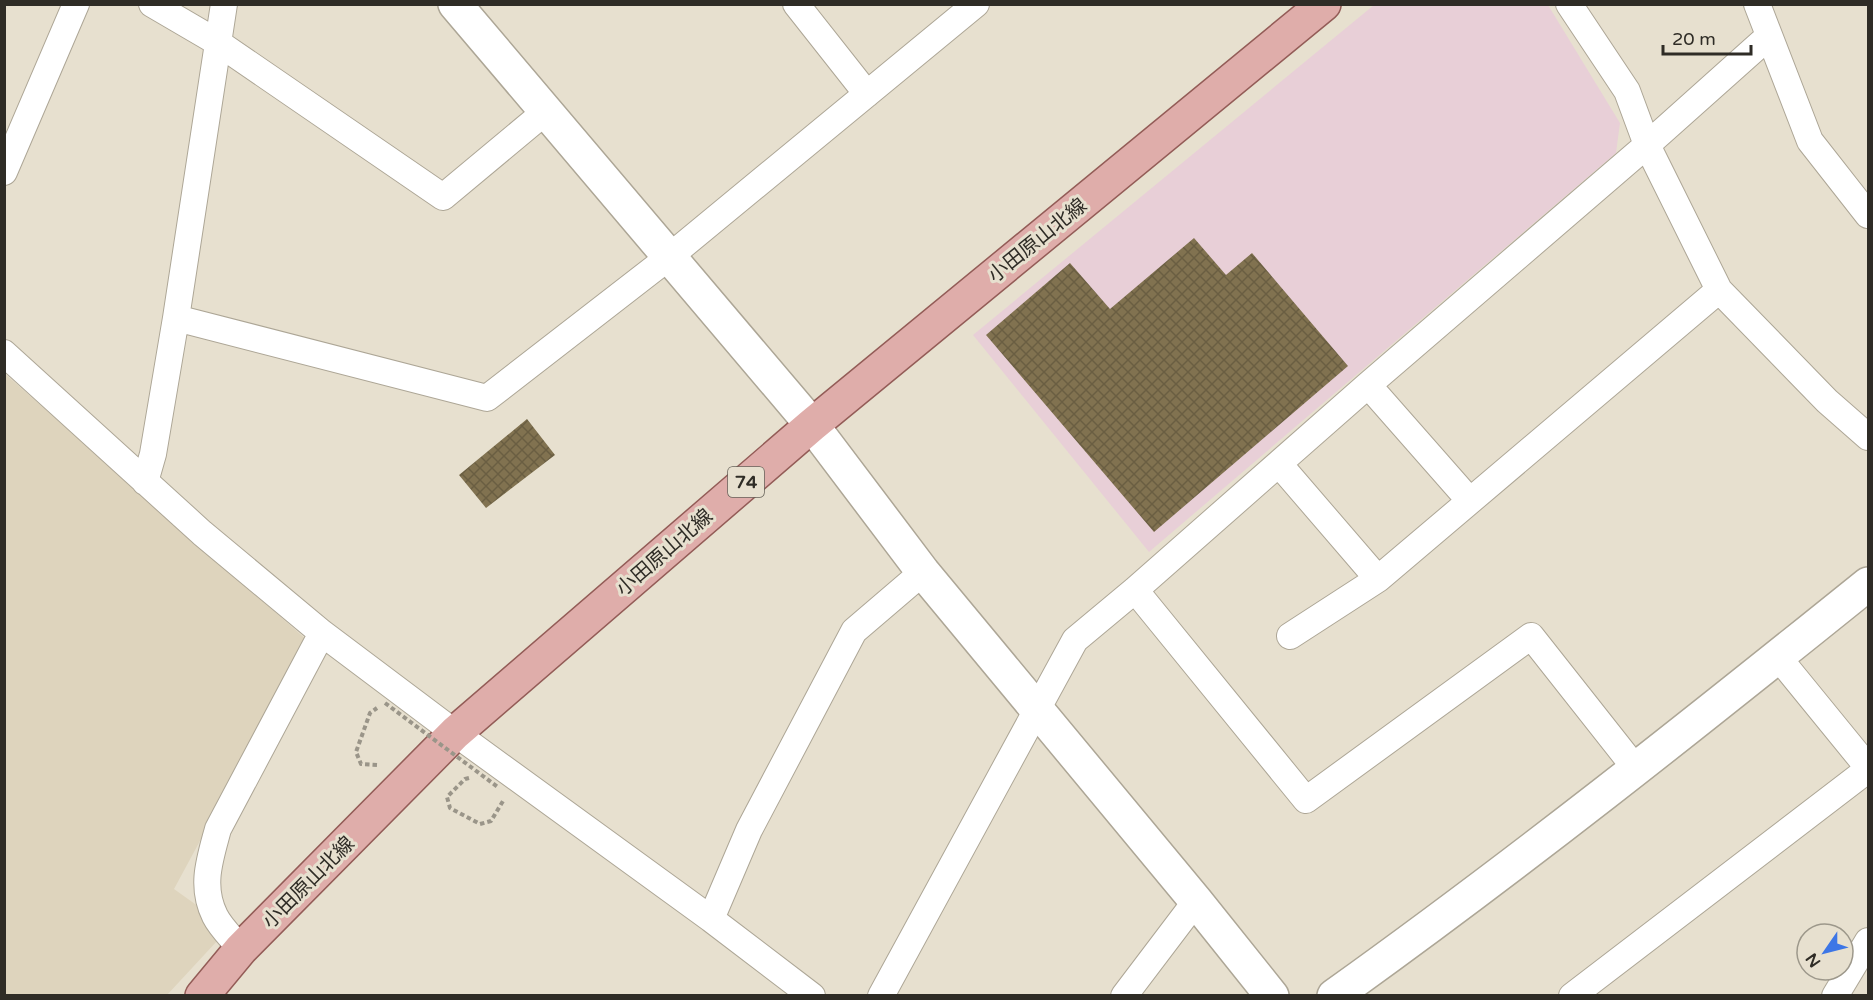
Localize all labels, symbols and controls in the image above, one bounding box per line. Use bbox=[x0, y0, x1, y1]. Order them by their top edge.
scale bar bbox=[1663, 18, 1752, 56]
text: 20 m bbox=[1672, 28, 1716, 50]
street label: 小田原山北線 bbox=[983, 194, 1092, 288]
road number: 74 bbox=[728, 467, 764, 497]
street label: 小田原山北線 bbox=[612, 504, 718, 601]
street label: 小田原山北線 bbox=[258, 832, 360, 934]
north arrow bbox=[1795, 922, 1855, 982]
text: N bbox=[1802, 949, 1825, 971]

